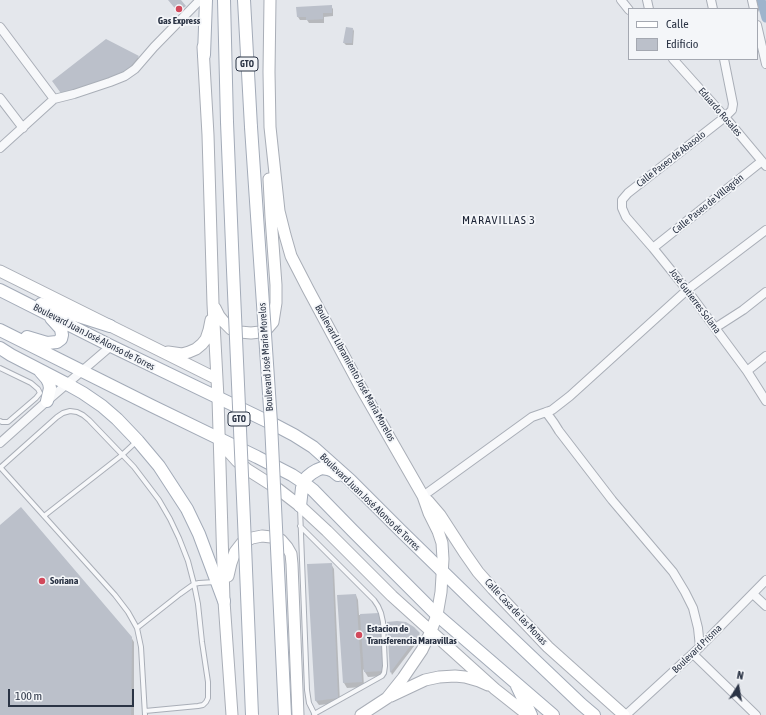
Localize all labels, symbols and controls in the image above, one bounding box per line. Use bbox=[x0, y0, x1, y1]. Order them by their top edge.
marker: Gas Express bbox=[174, 4, 184, 14]
legend bbox=[628, 8, 758, 60]
place label: Gas Express bbox=[158, 15, 200, 27]
text: Calle bbox=[666, 17, 689, 31]
text: Edificio bbox=[666, 37, 698, 51]
road number: GTO bbox=[236, 57, 258, 71]
street label: Eduardo Rosales bbox=[696, 85, 744, 139]
street label: Calle Paseo de Abasolo bbox=[634, 128, 708, 190]
street label: Calle Paseo de Villagrán bbox=[670, 172, 746, 236]
district label: MARAVILLAS 3 bbox=[462, 213, 536, 227]
street label: José Gutierres Solana bbox=[667, 266, 723, 336]
street label: Boulevard Juan José Alonso de Torres bbox=[31, 301, 157, 373]
street label: Boulevard José María Morelos bbox=[256, 302, 276, 412]
street label: Boulevard Libramiento José María Morelos bbox=[312, 302, 398, 444]
road number: GTO bbox=[228, 412, 250, 426]
street label: Boulevard Juan José Alonso de Torres bbox=[317, 451, 423, 553]
place label: Soriana bbox=[50, 575, 78, 587]
marker: Soriana bbox=[37, 576, 47, 586]
street label: Calle Casa de las Monas bbox=[482, 576, 550, 648]
street label: Boulevard Prisma bbox=[670, 622, 724, 676]
place label: Estacion de Transferencia Maravillas bbox=[367, 623, 457, 646]
marker: Estacion de Transferencia Maravillas bbox=[354, 630, 364, 640]
north arrow bbox=[718, 667, 758, 707]
text: N bbox=[736, 669, 745, 682]
scale bar bbox=[10, 681, 136, 707]
text: 100 m bbox=[15, 689, 42, 703]

